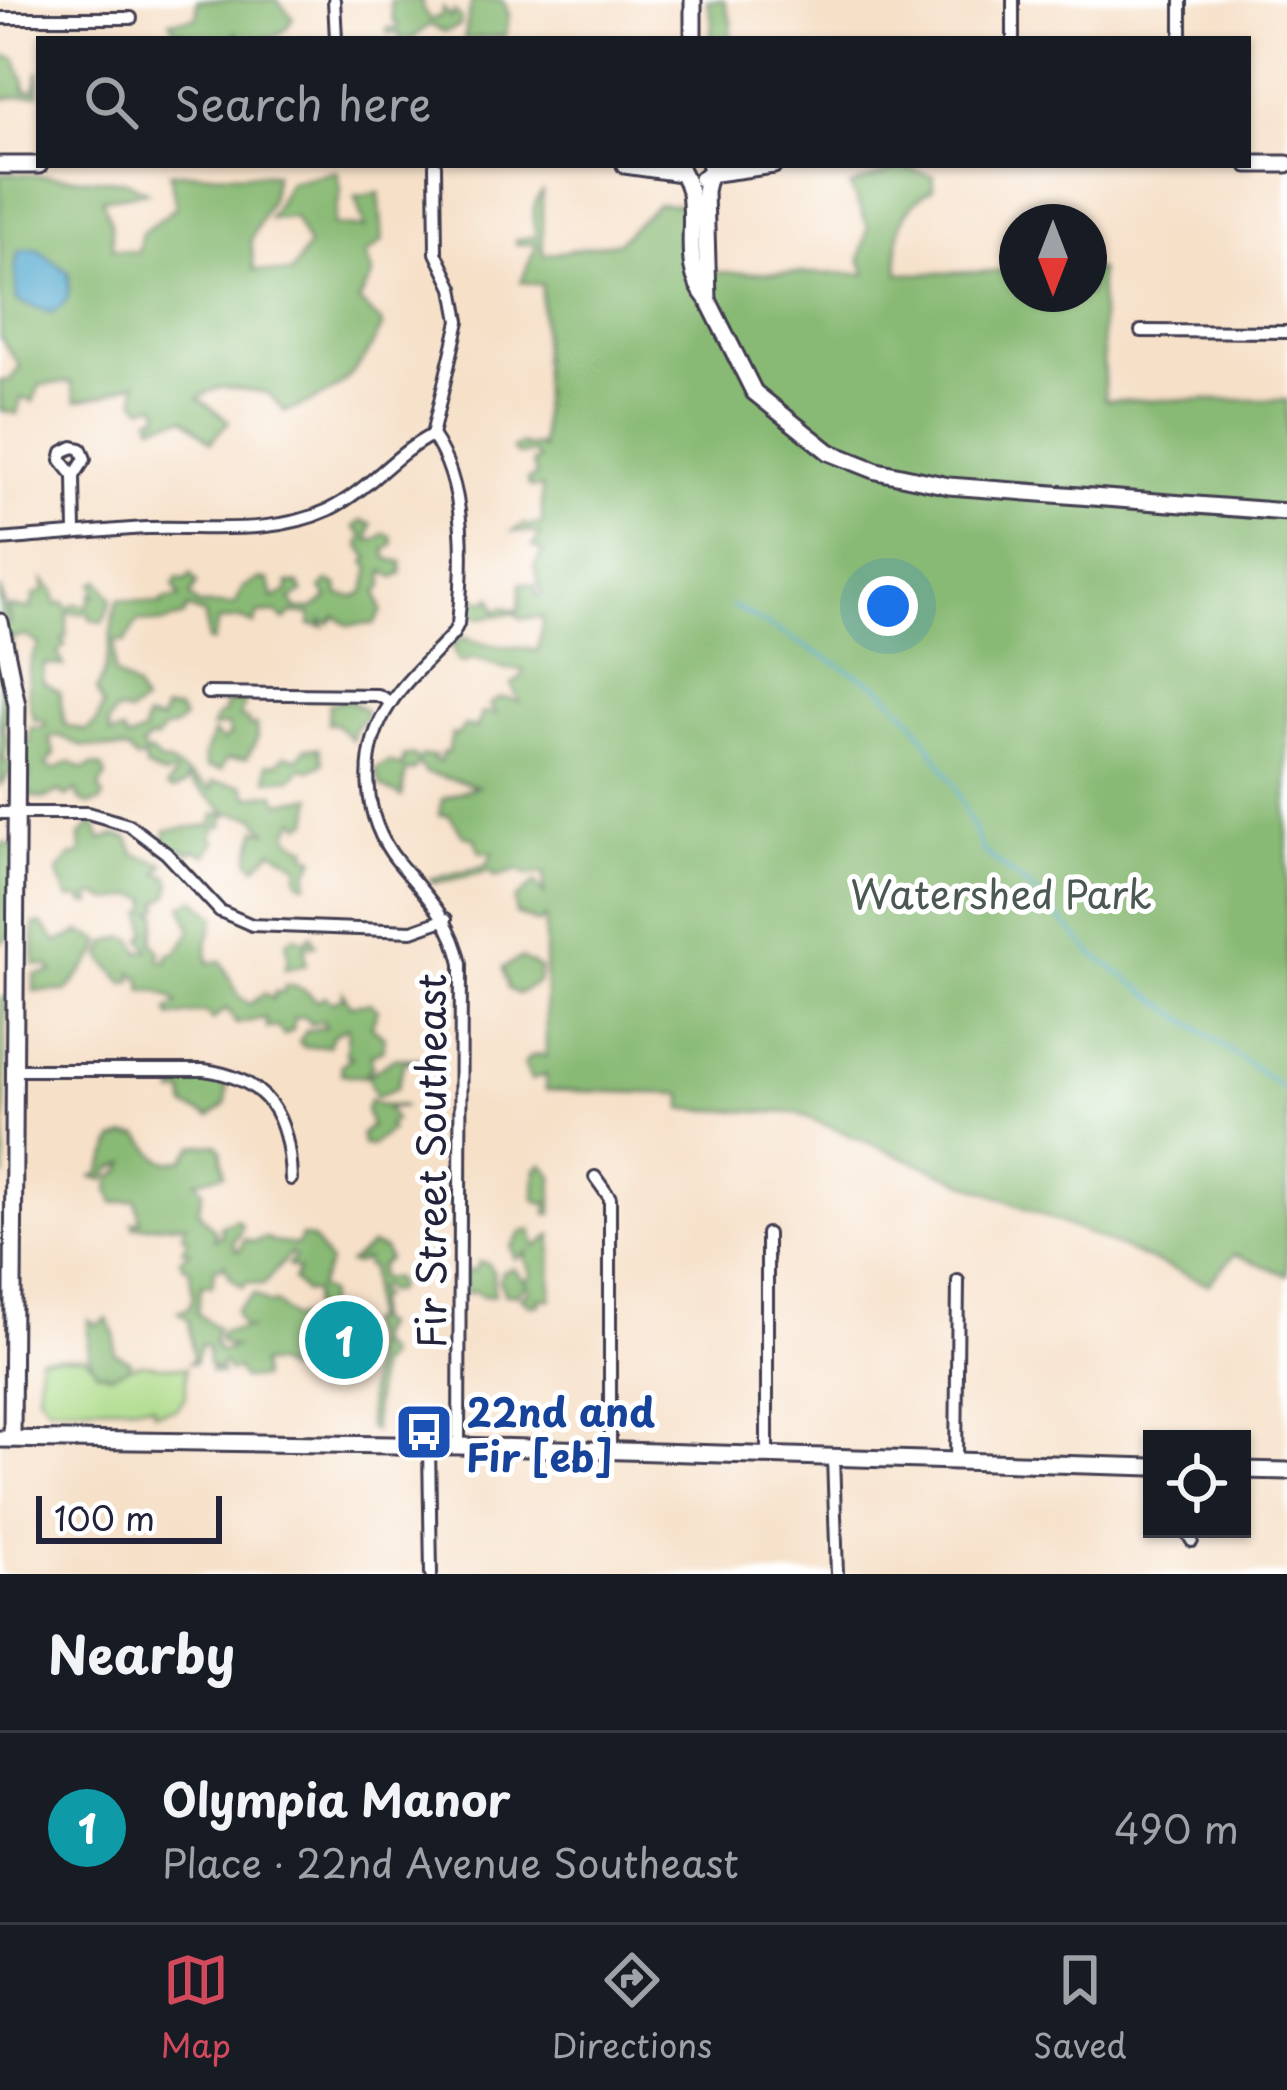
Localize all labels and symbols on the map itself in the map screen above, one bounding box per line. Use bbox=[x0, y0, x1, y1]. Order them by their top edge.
north arrow bbox=[999, 204, 1107, 312]
your location bbox=[858, 576, 918, 636]
park label: Watershed Park bbox=[850, 863, 1152, 922]
street label: Fir Street Southeast bbox=[400, 973, 459, 1349]
pin: 1 bbox=[305, 1295, 383, 1385]
place label: 22nd and Fir [eb] bbox=[466, 1381, 655, 1485]
bus stop icon: 22nd and Fir [eb] bbox=[393, 1401, 455, 1463]
scale bar bbox=[36, 1490, 222, 1543]

